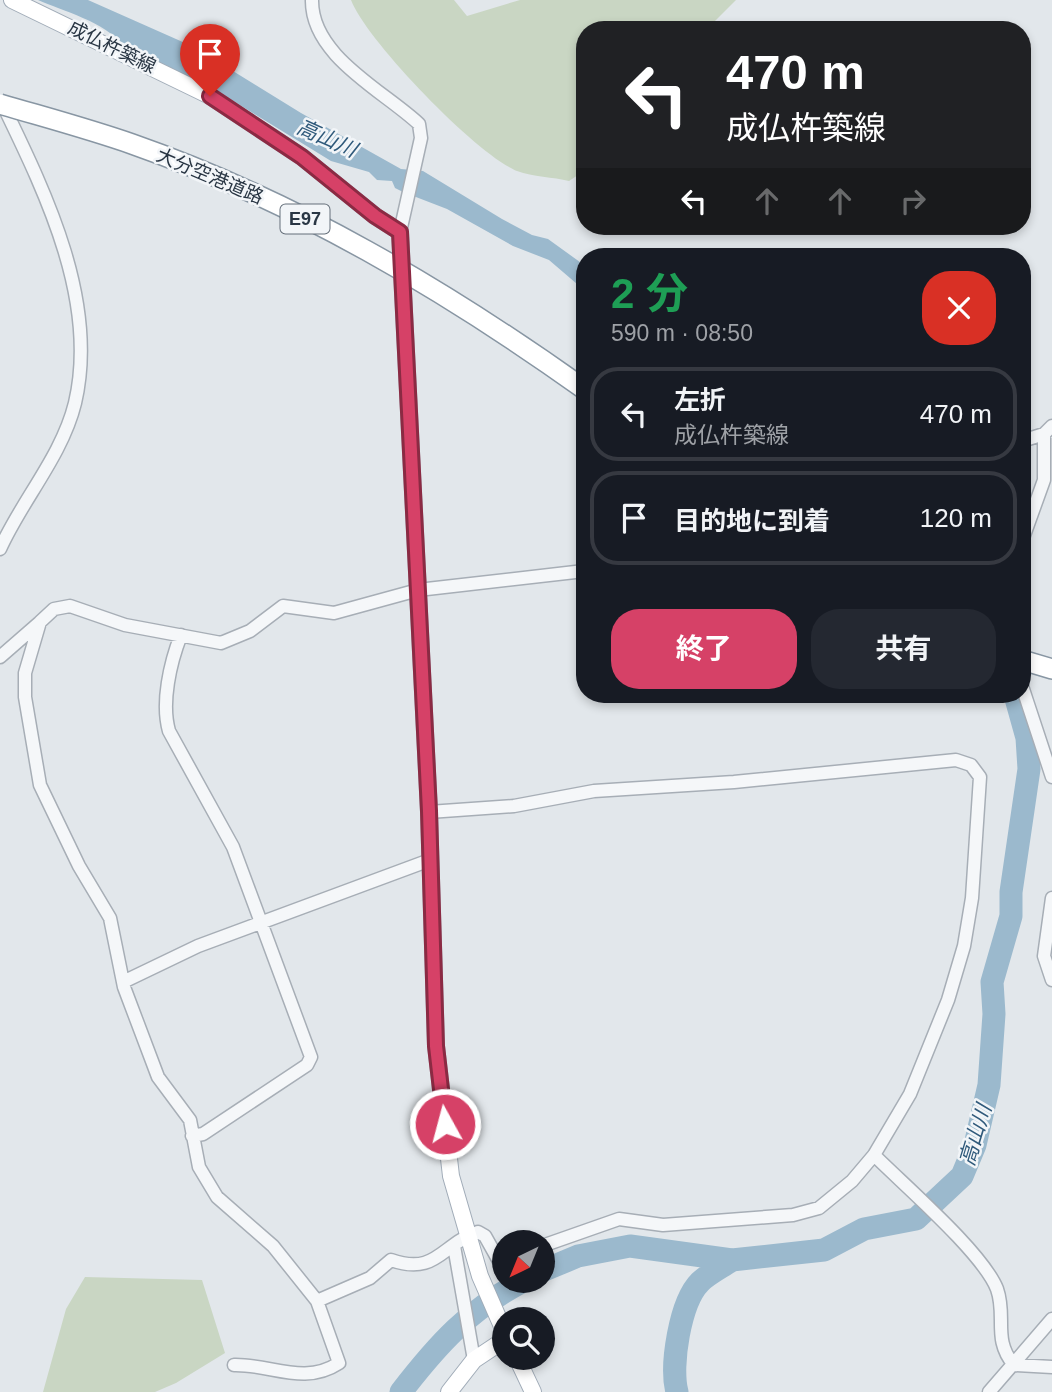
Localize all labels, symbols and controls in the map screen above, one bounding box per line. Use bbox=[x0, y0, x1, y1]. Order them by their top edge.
street label: 成仏杵築線 bbox=[65, 17, 159, 77]
pin bbox=[180, 24, 240, 96]
icon: arrive bbox=[191, 35, 229, 73]
text: 470 m bbox=[726, 45, 865, 99]
icon: left bbox=[611, 49, 702, 140]
text: 成仏杵築線 bbox=[726, 110, 886, 146]
water label: 高山川 bbox=[294, 115, 362, 162]
street label: 大分空港道路 bbox=[153, 144, 267, 208]
icon: left bbox=[675, 182, 713, 220]
icon: ahead bbox=[748, 182, 786, 220]
icon: ahead bbox=[821, 182, 859, 220]
icon: right bbox=[894, 182, 932, 220]
road number: E97 bbox=[280, 204, 330, 233]
text: 2 分 bbox=[611, 270, 688, 317]
button: close bbox=[922, 271, 996, 345]
text: 590 m · 08:50 bbox=[611, 320, 753, 346]
text: 左折 bbox=[674, 385, 726, 415]
icon: left bbox=[615, 395, 653, 433]
text: 470 m bbox=[920, 399, 992, 429]
text: 成仏杵築線 bbox=[674, 422, 789, 448]
icon: arrive bbox=[615, 499, 653, 537]
text: 120 m bbox=[920, 503, 992, 533]
text: 目的地に到着 bbox=[674, 506, 830, 536]
button: 終了 bbox=[611, 609, 797, 689]
button: 共有 bbox=[811, 609, 996, 689]
position arrow bbox=[408, 1087, 482, 1161]
water label: 高山川 bbox=[955, 1100, 996, 1168]
north arrow bbox=[492, 1230, 555, 1293]
map controls bbox=[492, 1230, 555, 1370]
button: search bbox=[492, 1307, 555, 1370]

